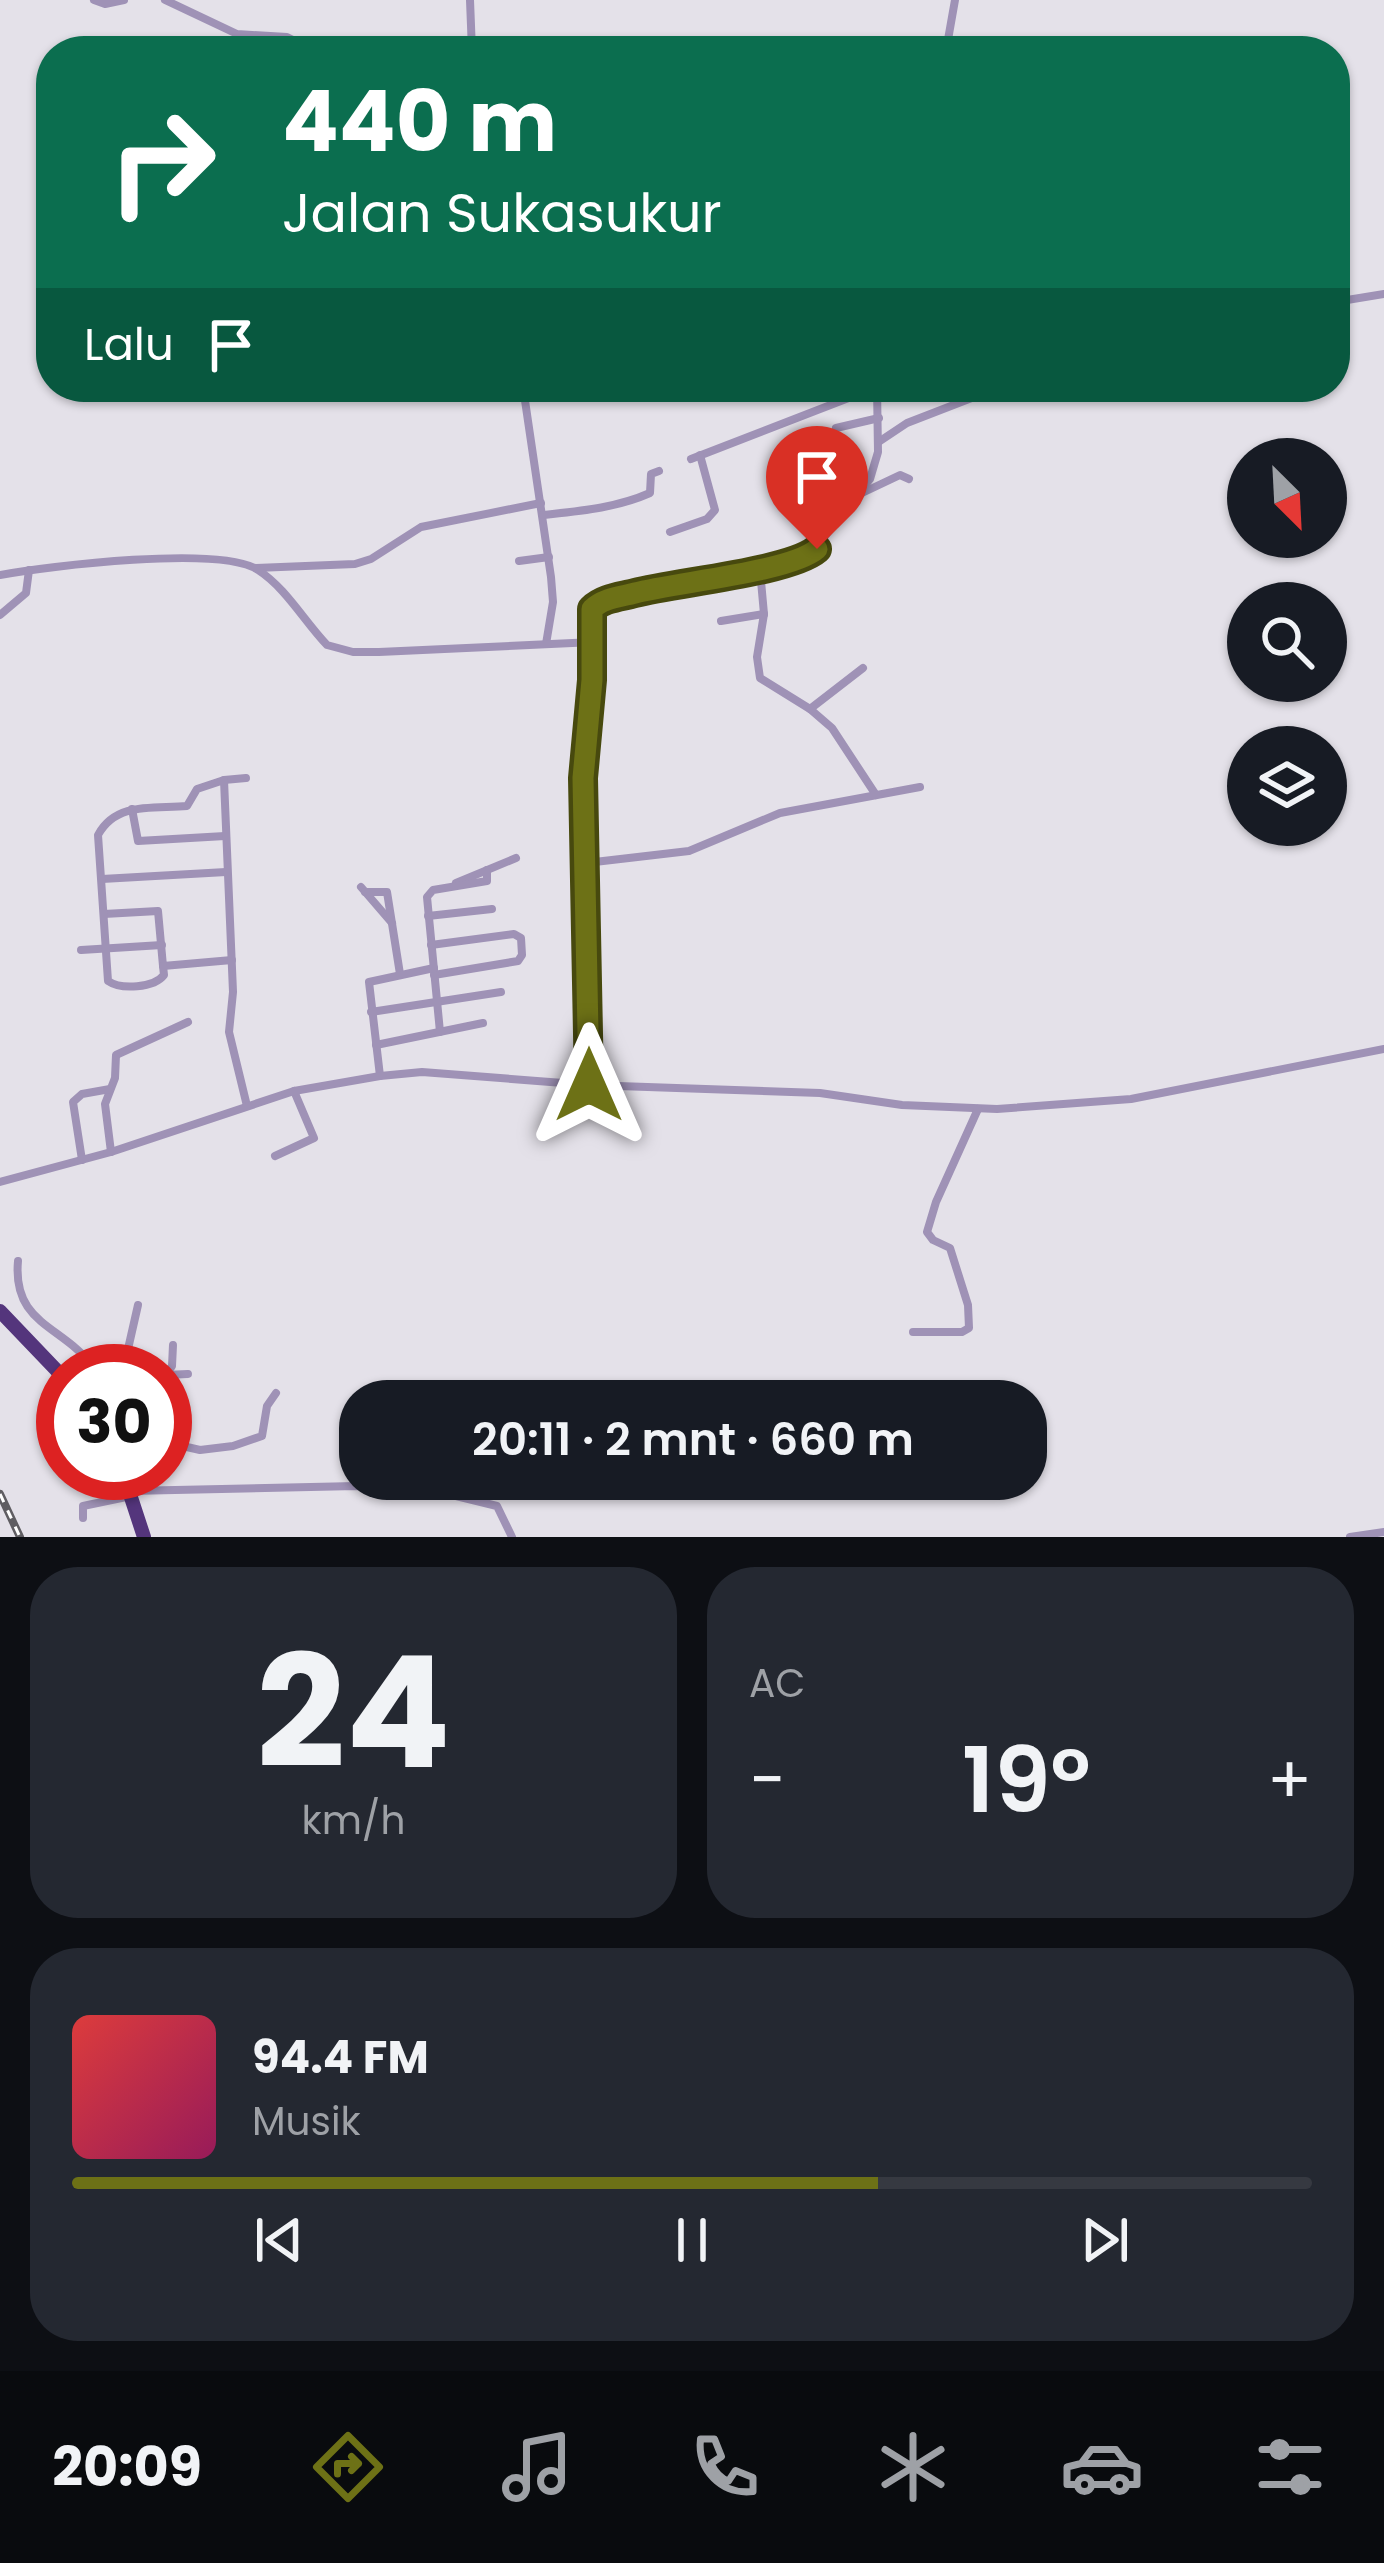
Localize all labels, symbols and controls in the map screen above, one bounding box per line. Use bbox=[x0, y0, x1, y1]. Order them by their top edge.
text: 440 m bbox=[282, 63, 557, 180]
icon: right bbox=[84, 84, 240, 240]
text: Jalan Sukasukur bbox=[282, 175, 722, 251]
icon: arrive bbox=[198, 312, 264, 378]
text: Lalu bbox=[84, 313, 174, 376]
pin bbox=[766, 426, 868, 549]
north arrow bbox=[1227, 438, 1347, 558]
map controls bbox=[1227, 438, 1347, 846]
icon: arrive bbox=[784, 444, 850, 510]
button: search bbox=[1227, 582, 1347, 702]
button: layers bbox=[1227, 726, 1347, 846]
position arrow bbox=[526, 1022, 652, 1148]
speed limit sign: 30 bbox=[36, 1344, 192, 1500]
text: 20:11 · 2 mnt · 660 m bbox=[472, 1408, 914, 1471]
text: 24 bbox=[256, 1603, 451, 1822]
text: AC bbox=[749, 1656, 805, 1711]
text: 19° bbox=[962, 1717, 1091, 1844]
text: − bbox=[749, 1734, 785, 1826]
text: + bbox=[1267, 1734, 1312, 1826]
text: km/h bbox=[302, 1793, 405, 1848]
text: 94.4 FM bbox=[252, 2026, 429, 2089]
text: Musik bbox=[252, 2094, 361, 2149]
icon: previous bbox=[246, 2207, 312, 2273]
icon: pause bbox=[659, 2207, 725, 2273]
icon: next bbox=[1072, 2207, 1138, 2273]
icon: directions bbox=[306, 2425, 390, 2509]
icon: music bbox=[495, 2425, 579, 2509]
icon: phone bbox=[683, 2425, 767, 2509]
icon: climate bbox=[871, 2425, 955, 2509]
icon: car bbox=[1060, 2425, 1144, 2509]
icon: filters bbox=[1248, 2425, 1332, 2509]
text: 20:09 bbox=[52, 2429, 202, 2505]

